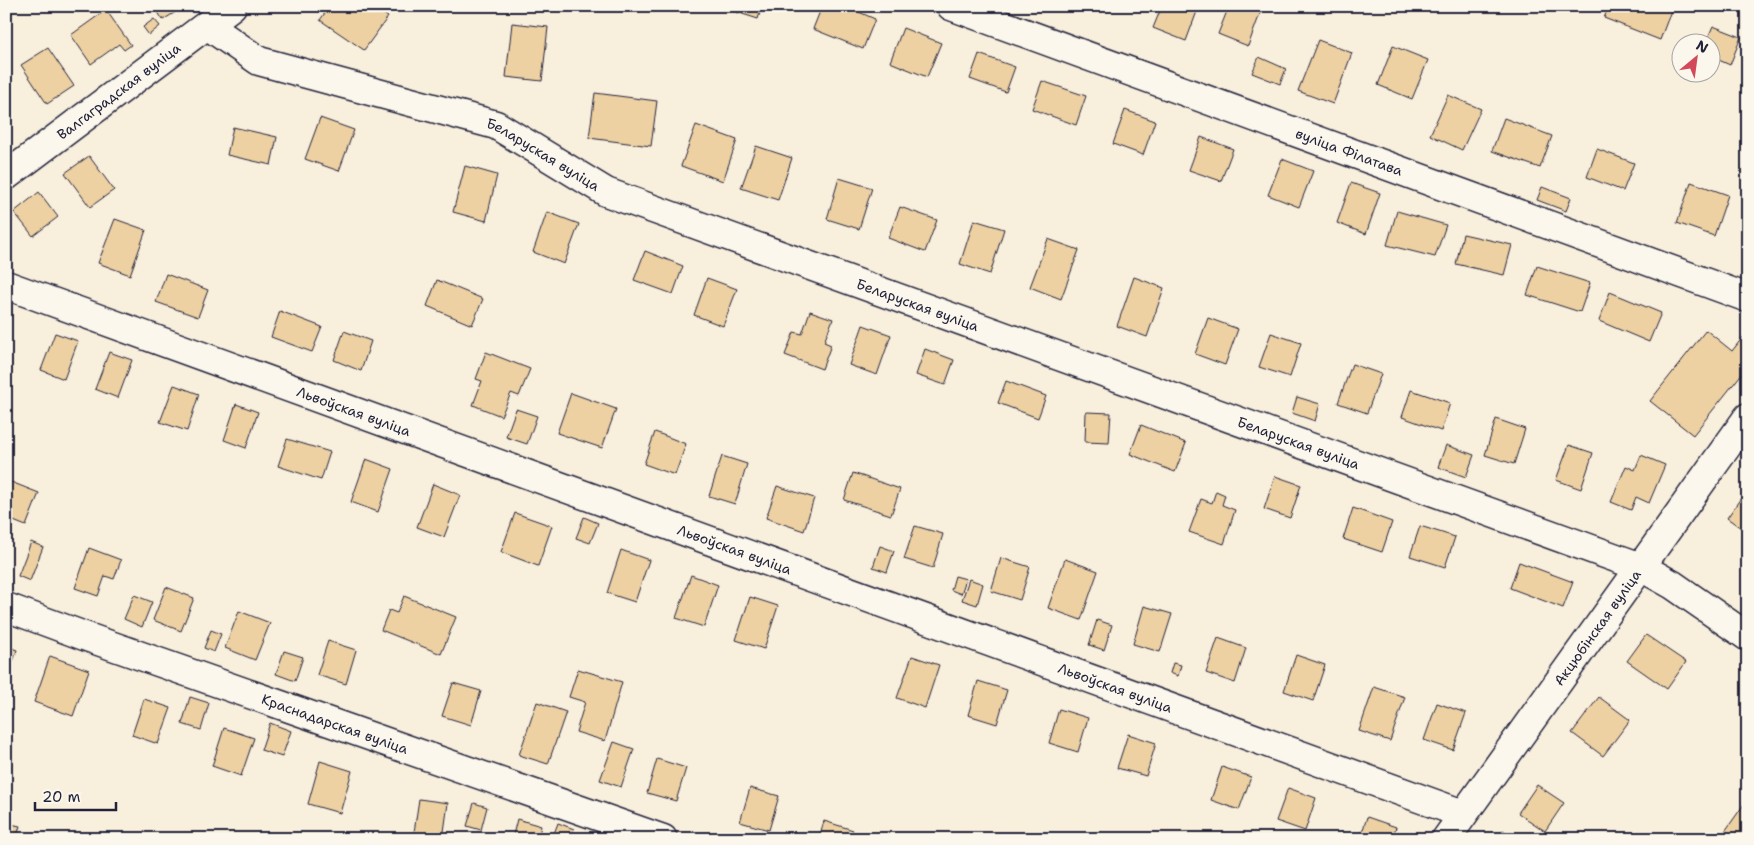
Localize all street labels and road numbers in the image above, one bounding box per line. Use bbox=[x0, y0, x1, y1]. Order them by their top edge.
street label: Валгаградская вуліца bbox=[53, 39, 184, 144]
street label: Беларуская вуліца bbox=[485, 114, 603, 195]
street label: вуліца Філатава bbox=[1293, 124, 1405, 180]
street label: Беларуская вуліца bbox=[854, 275, 982, 335]
street label: Львоўская вуліца bbox=[294, 382, 414, 440]
street label: Беларуская вуліца bbox=[1235, 412, 1362, 473]
street label: Львоўская вуліца bbox=[675, 521, 794, 579]
street label: Акцюбінская вуліца bbox=[1550, 566, 1645, 689]
street label: Львоўская вуліца bbox=[1056, 659, 1175, 717]
street label: Краснадарская вуліца bbox=[259, 690, 411, 758]

